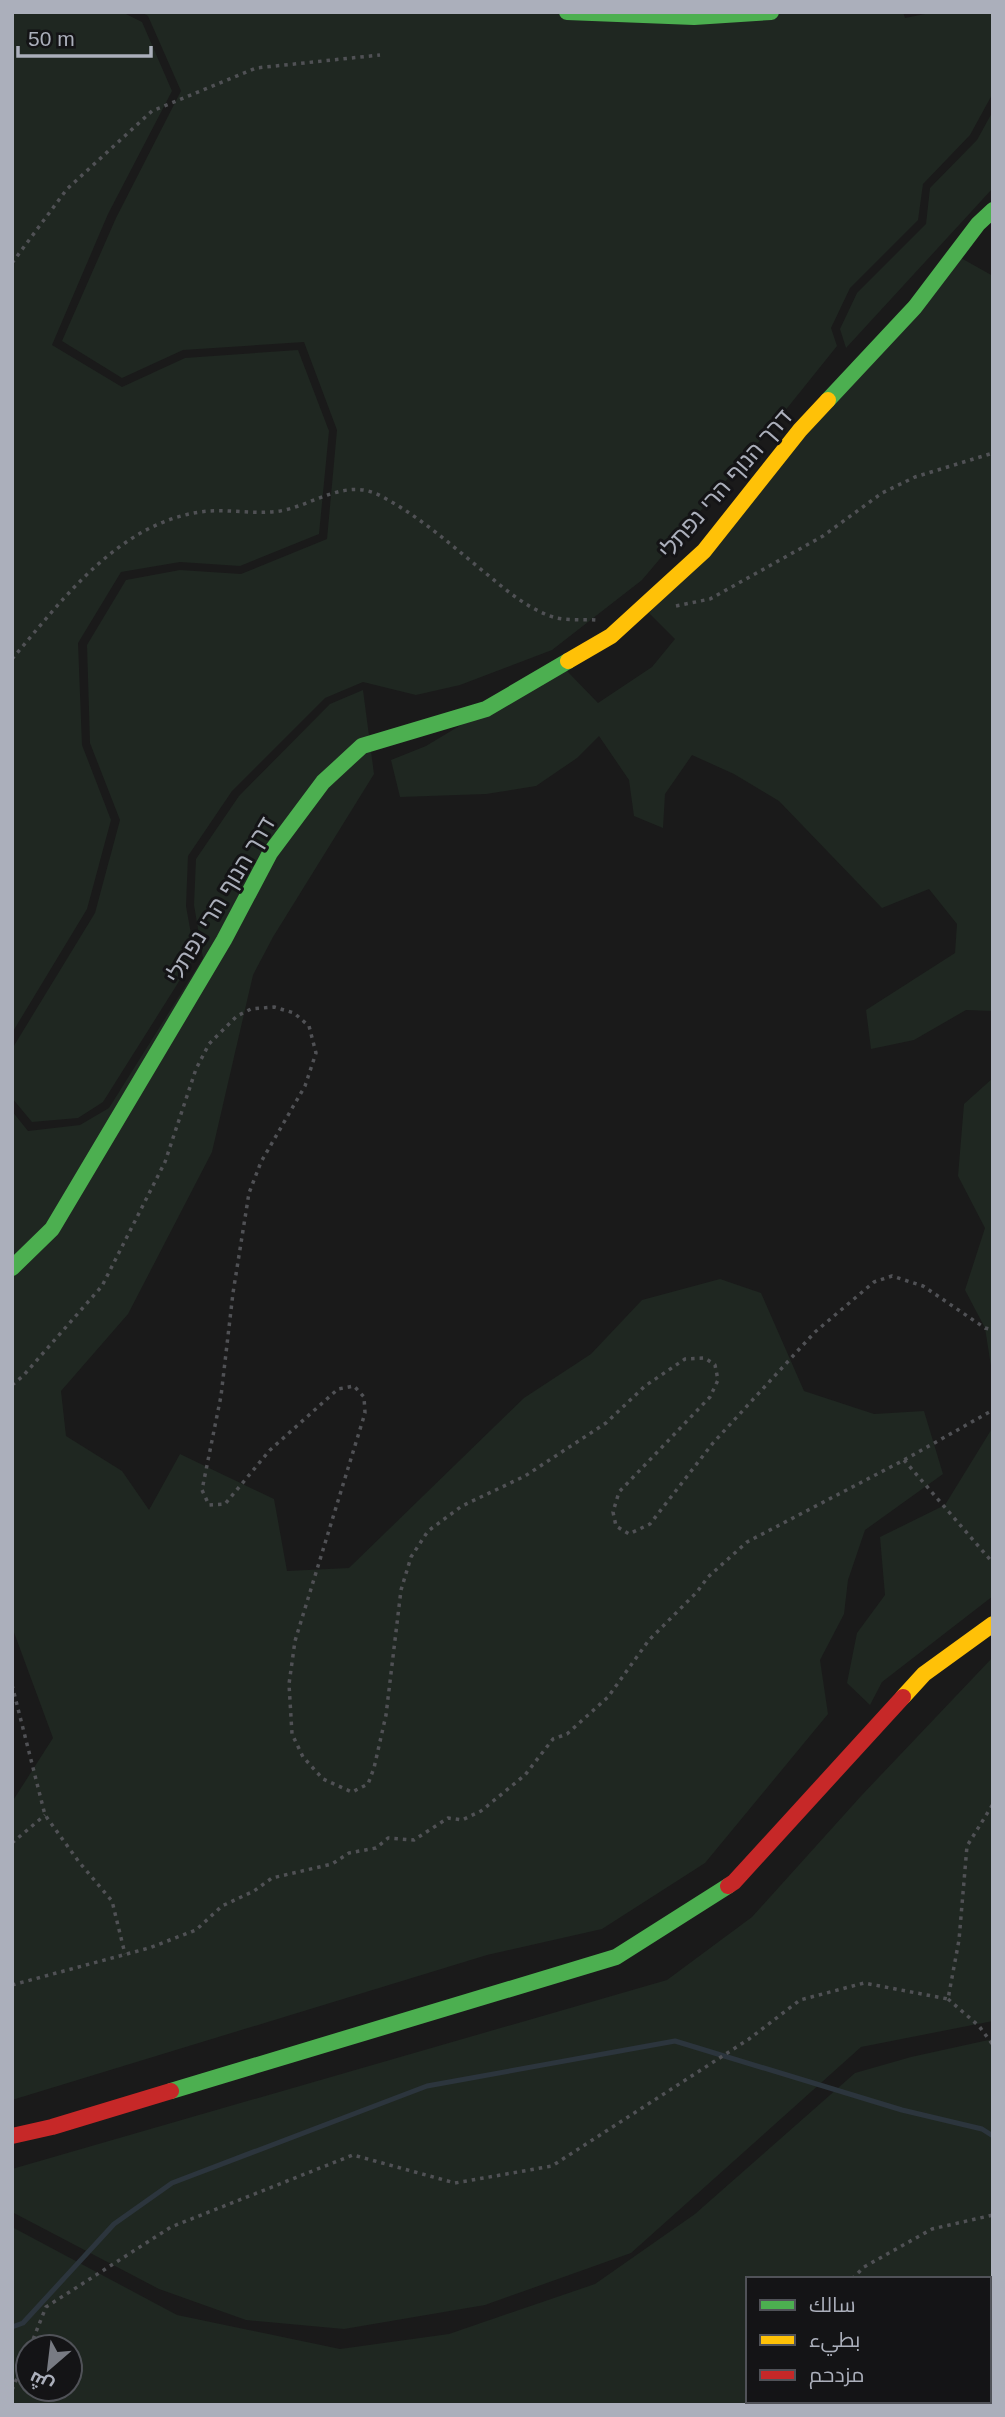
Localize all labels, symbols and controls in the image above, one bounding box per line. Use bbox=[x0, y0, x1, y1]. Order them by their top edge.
scale bar bbox=[18, 14, 150, 58]
text: 50 m bbox=[28, 27, 75, 50]
street label: דרך הנוף הרי נפתלי bbox=[653, 404, 797, 564]
street label: דרך הנוף הרי נפתלי bbox=[160, 812, 280, 988]
legend bbox=[746, 2277, 991, 2403]
text: سالك bbox=[809, 2293, 856, 2316]
text: بطيء bbox=[809, 2328, 860, 2356]
north arrow bbox=[14, 2333, 84, 2403]
text: مزدحم bbox=[809, 2363, 864, 2389]
text: ش bbox=[26, 2367, 57, 2398]

